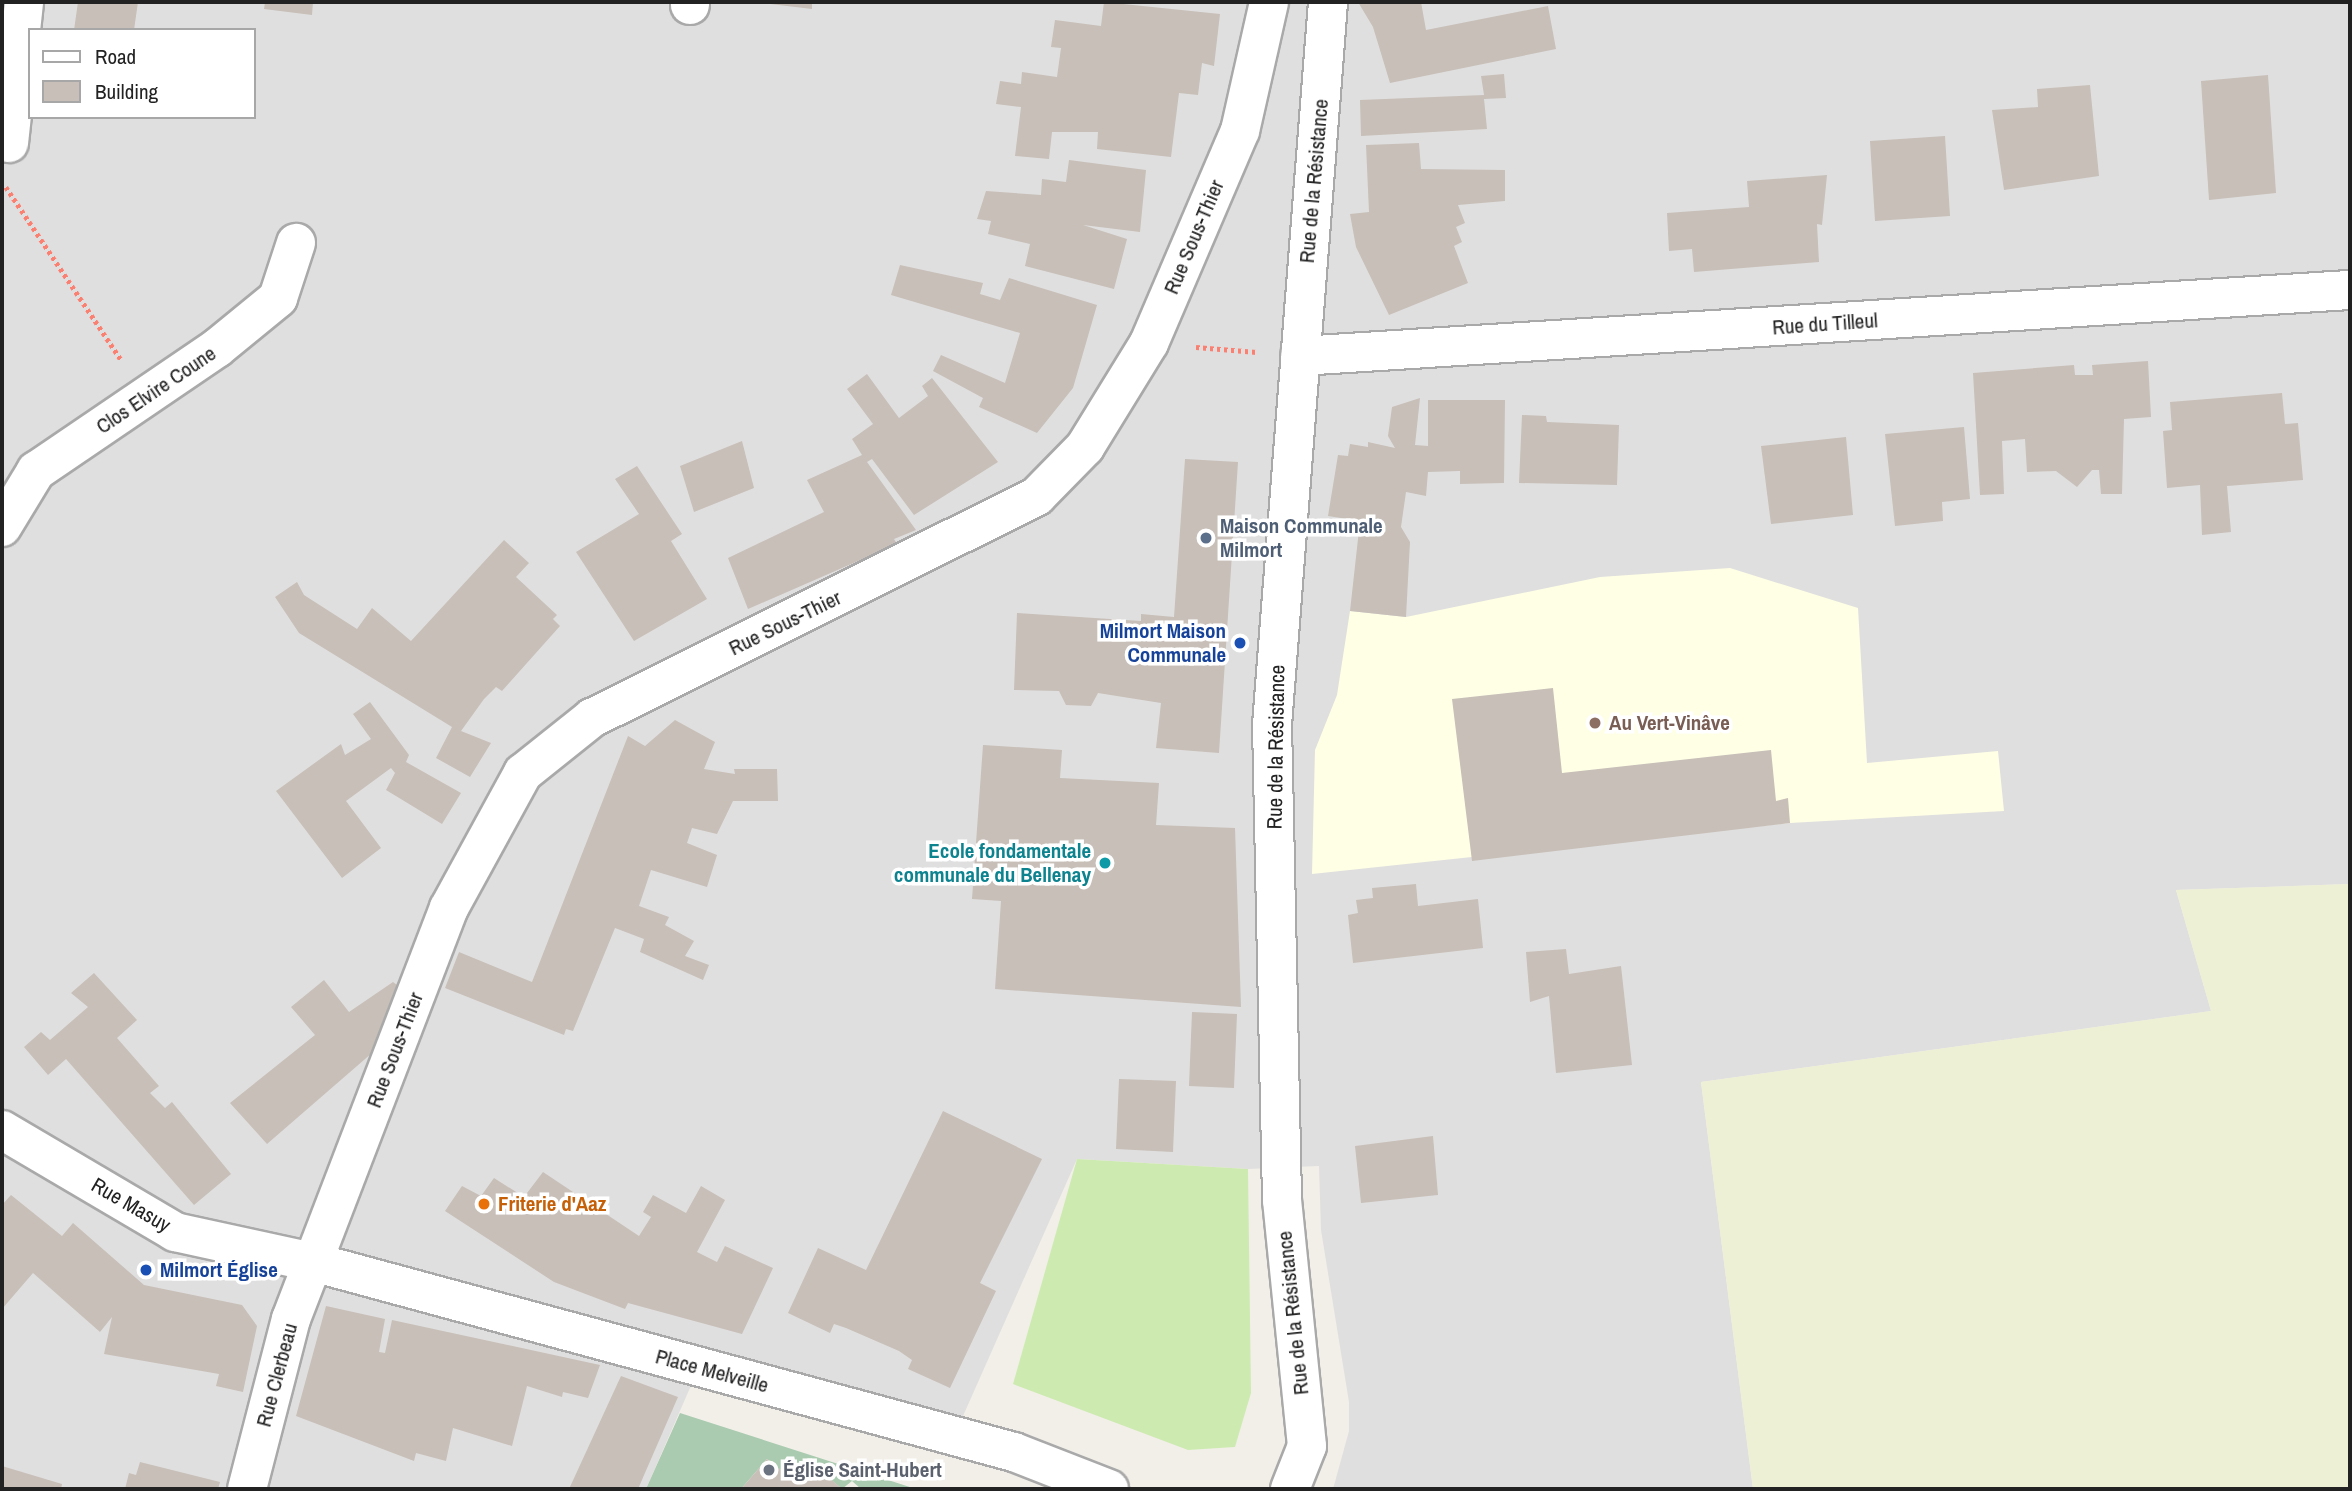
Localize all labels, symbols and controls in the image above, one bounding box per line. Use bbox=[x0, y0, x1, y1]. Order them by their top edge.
legend bbox=[28, 28, 256, 119]
text: Road bbox=[95, 42, 136, 71]
text: Building bbox=[95, 77, 158, 106]
street label: Rue de la Résistance bbox=[1294, 98, 1334, 264]
street label: Rue Sous-Thier bbox=[1159, 176, 1229, 298]
street label: Rue du Tilleul bbox=[1771, 308, 1879, 340]
street label: Clos Elvire Coune bbox=[91, 341, 221, 439]
place label: Maison Communale Milmort bbox=[1220, 513, 1383, 563]
marker: Maison Communale Milmort bbox=[1198, 530, 1214, 546]
street label: Rue Sous-Thier bbox=[725, 585, 845, 661]
place label: Milmort Maison Communale bbox=[1100, 618, 1226, 668]
marker: Milmort Maison Communale bbox=[1232, 635, 1248, 651]
street label: Rue de la Résistance bbox=[1262, 664, 1290, 830]
place label: Au Vert-Vinâve bbox=[1609, 710, 1730, 736]
marker: Au Vert-Vinâve bbox=[1587, 715, 1603, 731]
place label: Ecole fondamentale communale du Bellenay bbox=[894, 838, 1091, 888]
marker: Ecole fondamentale communale du Bellenay bbox=[1097, 855, 1113, 871]
street label: Rue Sous-Thier bbox=[361, 989, 429, 1111]
street label: Rue Masuy bbox=[87, 1172, 175, 1238]
place label: Friterie d'Aaz bbox=[498, 1191, 606, 1217]
marker: Friterie d'Aaz bbox=[476, 1196, 492, 1212]
street label: Rue de la Résistance bbox=[1272, 1230, 1314, 1396]
place label: Milmort Église bbox=[160, 1257, 278, 1283]
marker: Milmort Église bbox=[138, 1262, 154, 1278]
street label: Rue Clerbeau bbox=[251, 1320, 303, 1430]
street label: Place Melveille bbox=[653, 1344, 771, 1398]
place label: Église Saint-Hubert bbox=[783, 1457, 942, 1483]
marker: Église Saint-Hubert bbox=[761, 1462, 777, 1478]

